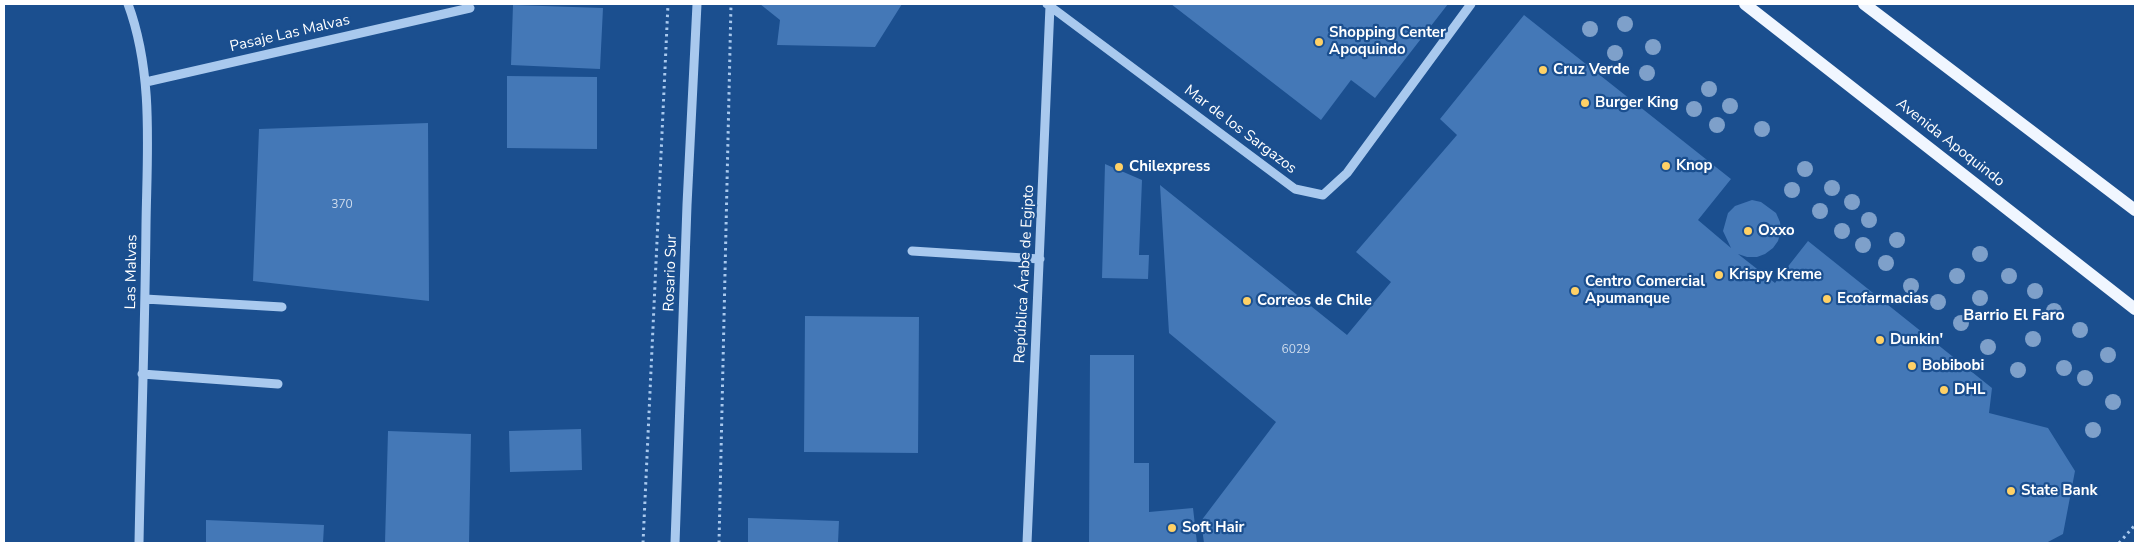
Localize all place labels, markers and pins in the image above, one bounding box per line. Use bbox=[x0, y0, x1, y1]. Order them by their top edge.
place label: Shopping Center Apoquindo bbox=[1329, 24, 1446, 59]
marker: Shopping Center Apoquindo bbox=[1313, 36, 1325, 48]
place label: Cruz Verde bbox=[1553, 61, 1630, 79]
marker: Cruz Verde bbox=[1537, 64, 1549, 76]
place label: Burger King bbox=[1595, 94, 1679, 112]
marker: Burger King bbox=[1579, 97, 1591, 109]
place label: Knop bbox=[1676, 157, 1712, 175]
place label: Chilexpress bbox=[1129, 158, 1210, 176]
marker: Knop bbox=[1660, 160, 1672, 172]
marker: Chilexpress bbox=[1113, 161, 1125, 173]
place label: Oxxo bbox=[1758, 222, 1795, 240]
marker: Oxxo bbox=[1742, 225, 1754, 237]
place label: Krispy Kreme bbox=[1729, 266, 1822, 284]
marker: Krispy Kreme bbox=[1713, 269, 1725, 281]
place label: Centro Comercial Apumanque bbox=[1585, 273, 1705, 308]
marker: Centro Comercial Apumanque bbox=[1569, 285, 1581, 297]
place label: Ecofarmacias bbox=[1837, 290, 1929, 308]
place label: Correos de Chile bbox=[1257, 292, 1372, 310]
marker: Ecofarmacias bbox=[1821, 293, 1833, 305]
marker: Correos de Chile bbox=[1241, 295, 1253, 307]
place label: Dunkin' bbox=[1890, 331, 1943, 349]
marker: Dunkin' bbox=[1874, 334, 1886, 346]
place label: Bobibobi bbox=[1922, 357, 1984, 375]
marker: Bobibobi bbox=[1906, 360, 1918, 372]
place label: DHL bbox=[1954, 381, 1985, 399]
marker: DHL bbox=[1938, 384, 1950, 396]
place label: State Bank bbox=[2021, 482, 2098, 500]
marker: State Bank bbox=[2005, 485, 2017, 497]
place label: Soft Hair bbox=[1182, 519, 1244, 537]
marker: Soft Hair bbox=[1166, 522, 1178, 534]

